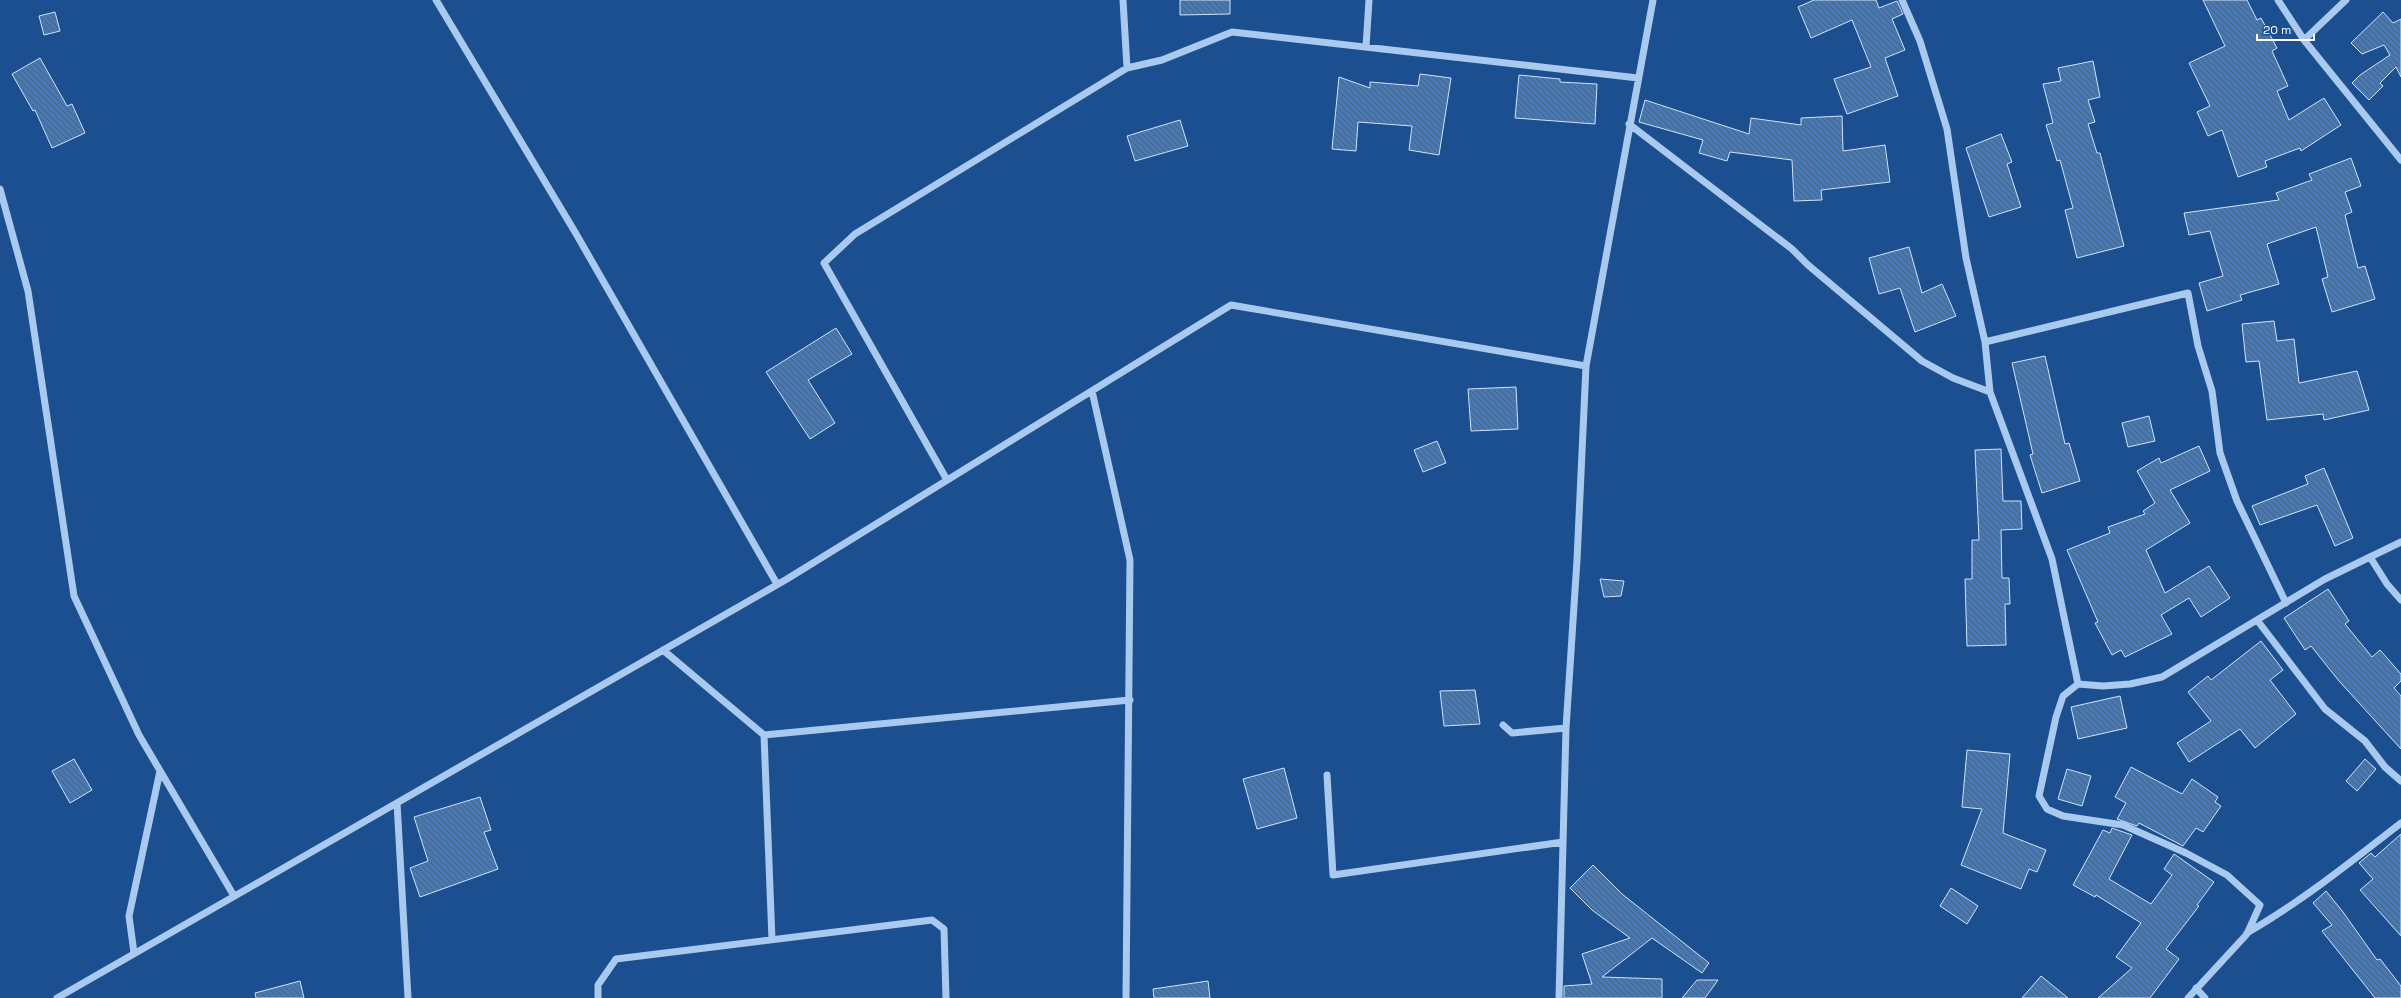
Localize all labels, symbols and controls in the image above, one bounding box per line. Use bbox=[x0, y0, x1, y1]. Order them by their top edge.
scale bar bbox=[2257, 16, 2314, 42]
text: 20 m bbox=[2263, 22, 2291, 38]

